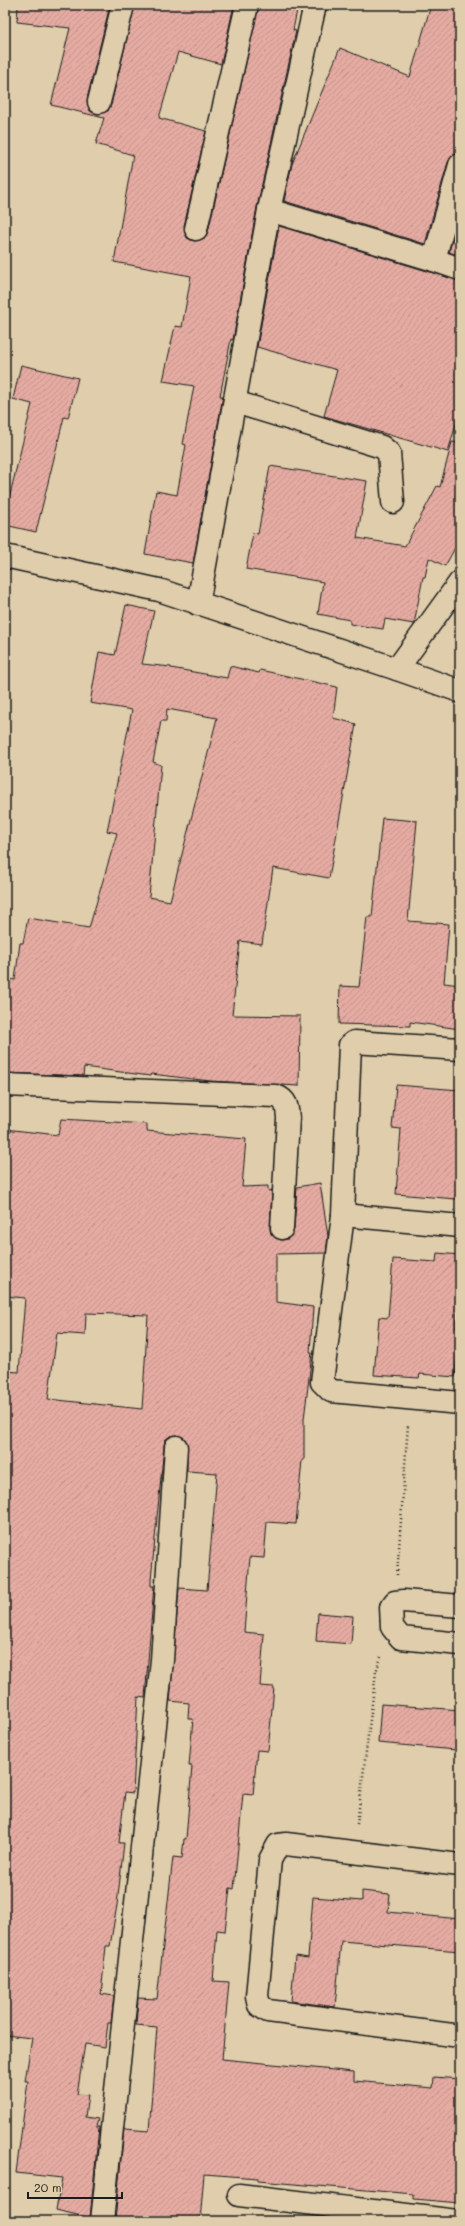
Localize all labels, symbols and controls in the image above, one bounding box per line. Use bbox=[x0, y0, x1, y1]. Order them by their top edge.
scale bar bbox=[28, 2174, 122, 2200]
text: 20 m bbox=[34, 2179, 62, 2195]

